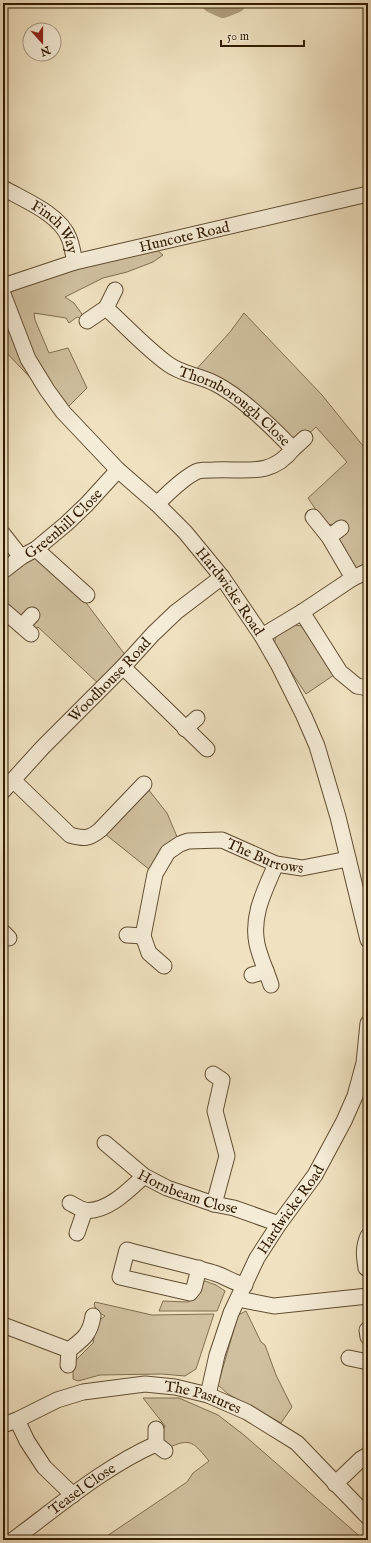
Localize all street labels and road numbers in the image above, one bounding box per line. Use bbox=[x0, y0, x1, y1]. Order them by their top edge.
street label: Finch Way bbox=[28, 196, 82, 256]
street label: Huncote Road bbox=[137, 217, 232, 257]
street label: Thornborough Close bbox=[176, 362, 294, 451]
street label: Greenhill Close bbox=[21, 485, 107, 563]
street label: Hardwicke Road bbox=[191, 543, 269, 640]
street label: Woodhouse Road bbox=[64, 633, 156, 726]
street label: The Burrows bbox=[223, 834, 305, 878]
street label: Hardwicke Road bbox=[253, 1161, 329, 1258]
street label: Hornbeam Close bbox=[134, 1165, 241, 1219]
street label: The Pastures bbox=[164, 1377, 244, 1418]
street label: Teasel Close bbox=[45, 1459, 119, 1519]

